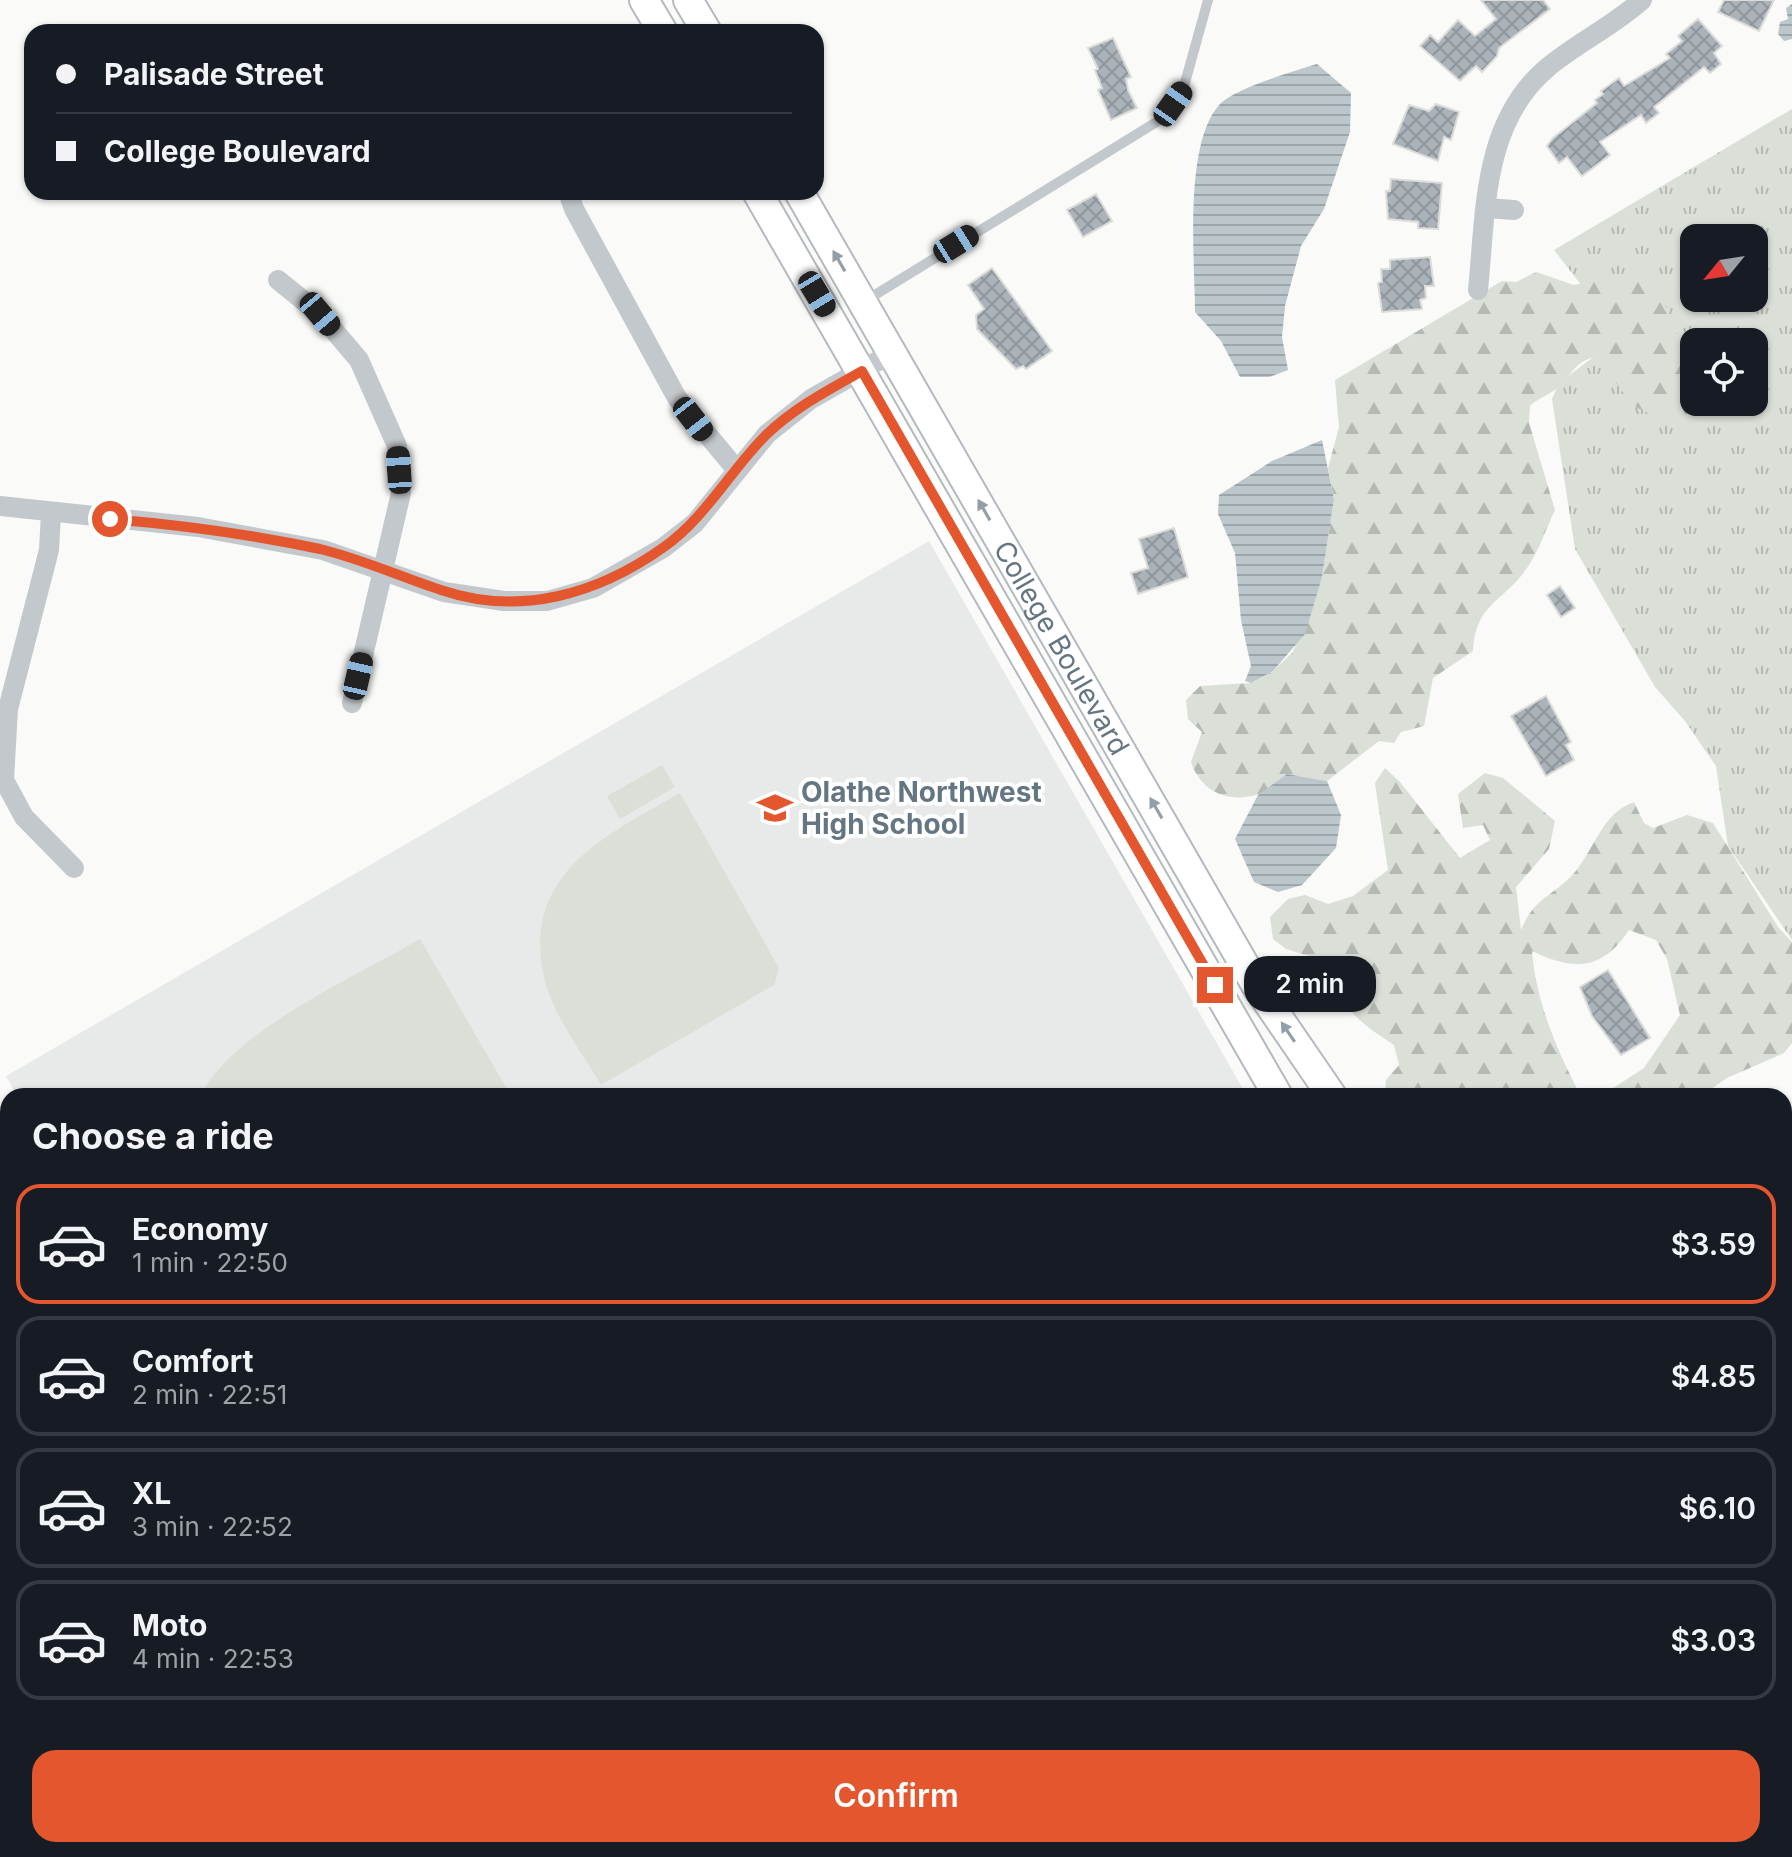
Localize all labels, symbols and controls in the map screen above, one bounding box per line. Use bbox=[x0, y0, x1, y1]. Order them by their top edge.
text: Palisade Street bbox=[104, 56, 324, 92]
car bbox=[1149, 77, 1197, 131]
text: College Boulevard bbox=[104, 133, 371, 169]
car bbox=[929, 221, 983, 267]
north arrow bbox=[1680, 224, 1768, 312]
map controls bbox=[1680, 224, 1768, 416]
one-way arrow bbox=[832, 250, 846, 272]
car bbox=[794, 267, 840, 321]
car bbox=[295, 288, 345, 340]
button: locate bbox=[1680, 328, 1768, 416]
car bbox=[669, 393, 717, 445]
car bbox=[385, 445, 413, 495]
one-way arrow bbox=[977, 499, 991, 521]
route start bbox=[92, 501, 128, 537]
street label: College Boulevard bbox=[987, 535, 1137, 761]
car bbox=[341, 650, 375, 702]
place label: Olathe Northwest High School bbox=[801, 775, 1042, 841]
school or university icon: Olathe Northwest High School bbox=[756, 789, 794, 827]
one-way arrow bbox=[1150, 796, 1164, 819]
callout: 2 min bbox=[1243, 957, 1375, 1013]
route end bbox=[1197, 967, 1233, 1003]
text: 2 min bbox=[1276, 968, 1344, 999]
one-way arrow bbox=[1281, 1021, 1296, 1042]
text: Choose a ride bbox=[32, 1114, 274, 1158]
icon: car bbox=[36, 1208, 108, 1280]
text: Economy bbox=[132, 1211, 268, 1247]
text: $3.59 bbox=[1671, 1226, 1756, 1262]
text: 1 min · 22:50 bbox=[132, 1247, 288, 1278]
icon: car bbox=[36, 1340, 108, 1412]
text: Comfort bbox=[132, 1343, 253, 1379]
text: $4.85 bbox=[1671, 1358, 1756, 1394]
text: 2 min · 22:51 bbox=[132, 1379, 287, 1410]
icon: car bbox=[36, 1472, 108, 1544]
text: XL bbox=[132, 1475, 171, 1511]
text: $6.10 bbox=[1679, 1490, 1756, 1526]
text: 3 min · 22:52 bbox=[132, 1511, 293, 1542]
icon: car bbox=[36, 1604, 108, 1676]
text: Moto bbox=[132, 1607, 207, 1643]
text: $3.03 bbox=[1670, 1622, 1756, 1658]
text: 4 min · 22:53 bbox=[132, 1643, 294, 1674]
button: Confirm bbox=[32, 1750, 1760, 1842]

